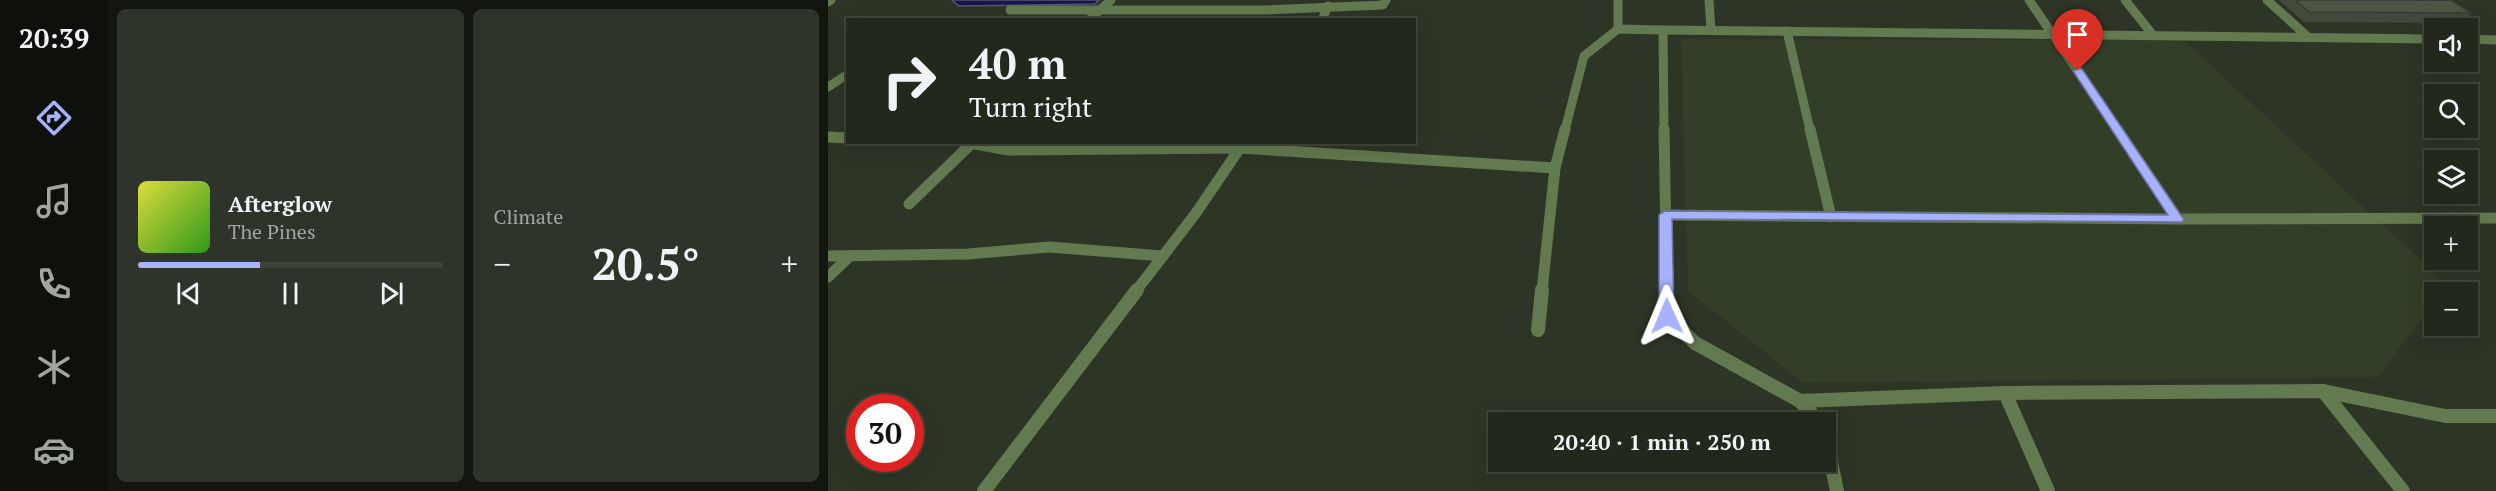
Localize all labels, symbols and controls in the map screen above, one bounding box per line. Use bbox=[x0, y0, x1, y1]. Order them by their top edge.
pin bbox=[2052, 9, 2103, 71]
icon: arrive bbox=[2061, 18, 2094, 51]
map controls bbox=[2424, 18, 2478, 336]
button: sound bbox=[2424, 18, 2478, 72]
text: 20:39 bbox=[19, 20, 89, 56]
text: 40 m bbox=[969, 35, 1067, 91]
icon: right bbox=[870, 42, 948, 120]
button: search bbox=[2424, 84, 2478, 138]
text: Turn right bbox=[969, 89, 1092, 125]
icon: directions bbox=[33, 97, 75, 139]
button: layers bbox=[2424, 150, 2478, 204]
icon: music bbox=[33, 180, 75, 222]
text: Afterglow bbox=[228, 189, 332, 218]
text: Climate bbox=[494, 203, 563, 230]
button: + bbox=[2424, 216, 2478, 270]
text: The Pines bbox=[228, 218, 316, 245]
text: 20.5° bbox=[592, 233, 700, 293]
text: − bbox=[494, 242, 511, 285]
text: + bbox=[780, 242, 798, 285]
icon: phone bbox=[33, 263, 75, 305]
icon: previous bbox=[172, 277, 205, 310]
icon: pause bbox=[274, 277, 307, 310]
icon: next bbox=[375, 277, 408, 310]
button: − bbox=[2424, 282, 2478, 336]
position arrow bbox=[1635, 284, 1699, 348]
icon: climate bbox=[33, 346, 75, 388]
speed limit sign: 30 bbox=[846, 394, 924, 472]
text: 20:40 · 1 min · 250 m bbox=[1553, 427, 1771, 456]
icon: car bbox=[33, 429, 75, 471]

